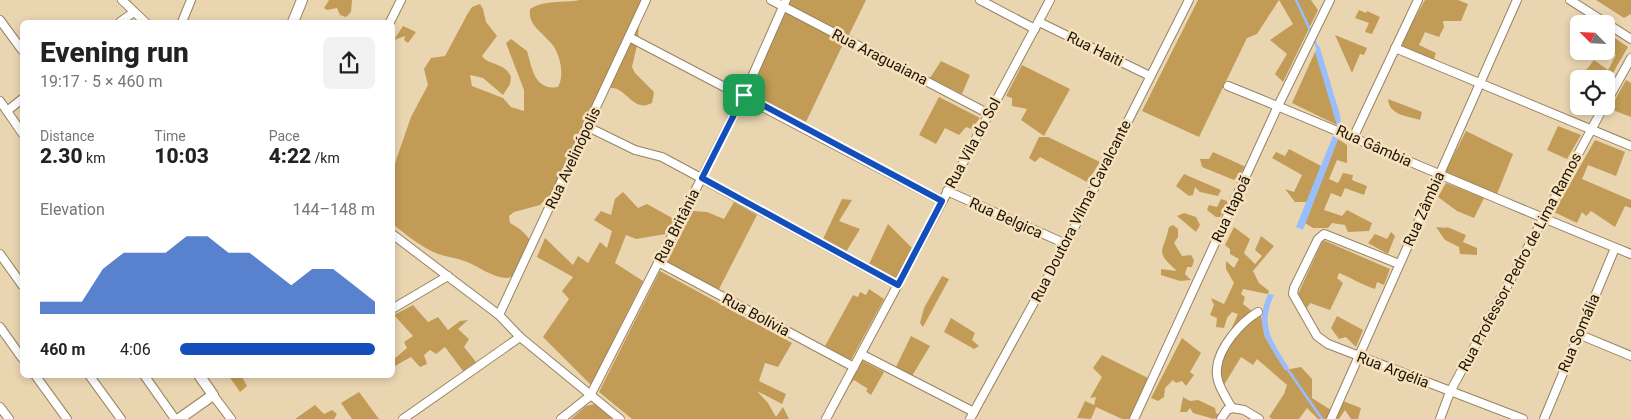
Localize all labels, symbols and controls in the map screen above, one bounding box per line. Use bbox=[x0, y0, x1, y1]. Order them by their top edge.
north arrow bbox=[1570, 15, 1615, 60]
map controls bbox=[1570, 15, 1615, 115]
street label: Rua Araguaiana bbox=[829, 25, 931, 89]
street label: Rua Haiti bbox=[1064, 28, 1126, 70]
text: Evening run bbox=[40, 36, 189, 69]
button: share bbox=[323, 37, 375, 89]
button: locate bbox=[1570, 70, 1615, 115]
text: 19:17 · 5 × 460 m bbox=[40, 72, 162, 91]
pin bbox=[723, 74, 765, 116]
icon: arrive bbox=[730, 81, 758, 109]
street label: Rua Vila do Sol bbox=[942, 95, 1004, 191]
street label: Rua Avelinópolis bbox=[542, 104, 604, 212]
street label: Rua Doutora Vilma Cavalcante bbox=[1027, 117, 1135, 305]
street label: Rua Gâmbia bbox=[1333, 121, 1415, 171]
text: Distance bbox=[40, 128, 95, 144]
text: Time bbox=[154, 128, 186, 144]
text: Pace bbox=[269, 128, 300, 144]
text: 2.30 bbox=[40, 144, 83, 168]
text: 10:03 bbox=[154, 144, 209, 168]
text: 4:22 bbox=[269, 144, 311, 168]
text: km bbox=[83, 150, 105, 166]
text: /km bbox=[311, 150, 340, 166]
street label: Rua Professor Pedro de Lima Ramos bbox=[1455, 150, 1585, 374]
street label: Rua Zâmbia bbox=[1400, 169, 1448, 249]
street label: Rua Itapoã bbox=[1208, 173, 1254, 245]
street label: Rua Britânia bbox=[651, 186, 703, 266]
street label: Rua Belgica bbox=[967, 194, 1045, 242]
text: Elevation bbox=[40, 200, 105, 219]
text: 144–148 m bbox=[293, 200, 375, 219]
street label: Rua Bolívia bbox=[719, 290, 793, 340]
street label: Rua Somália bbox=[1554, 291, 1604, 375]
text: 460 m bbox=[40, 340, 85, 359]
text: 4:06 bbox=[120, 340, 151, 359]
street label: Rua Argélia bbox=[1354, 348, 1432, 392]

